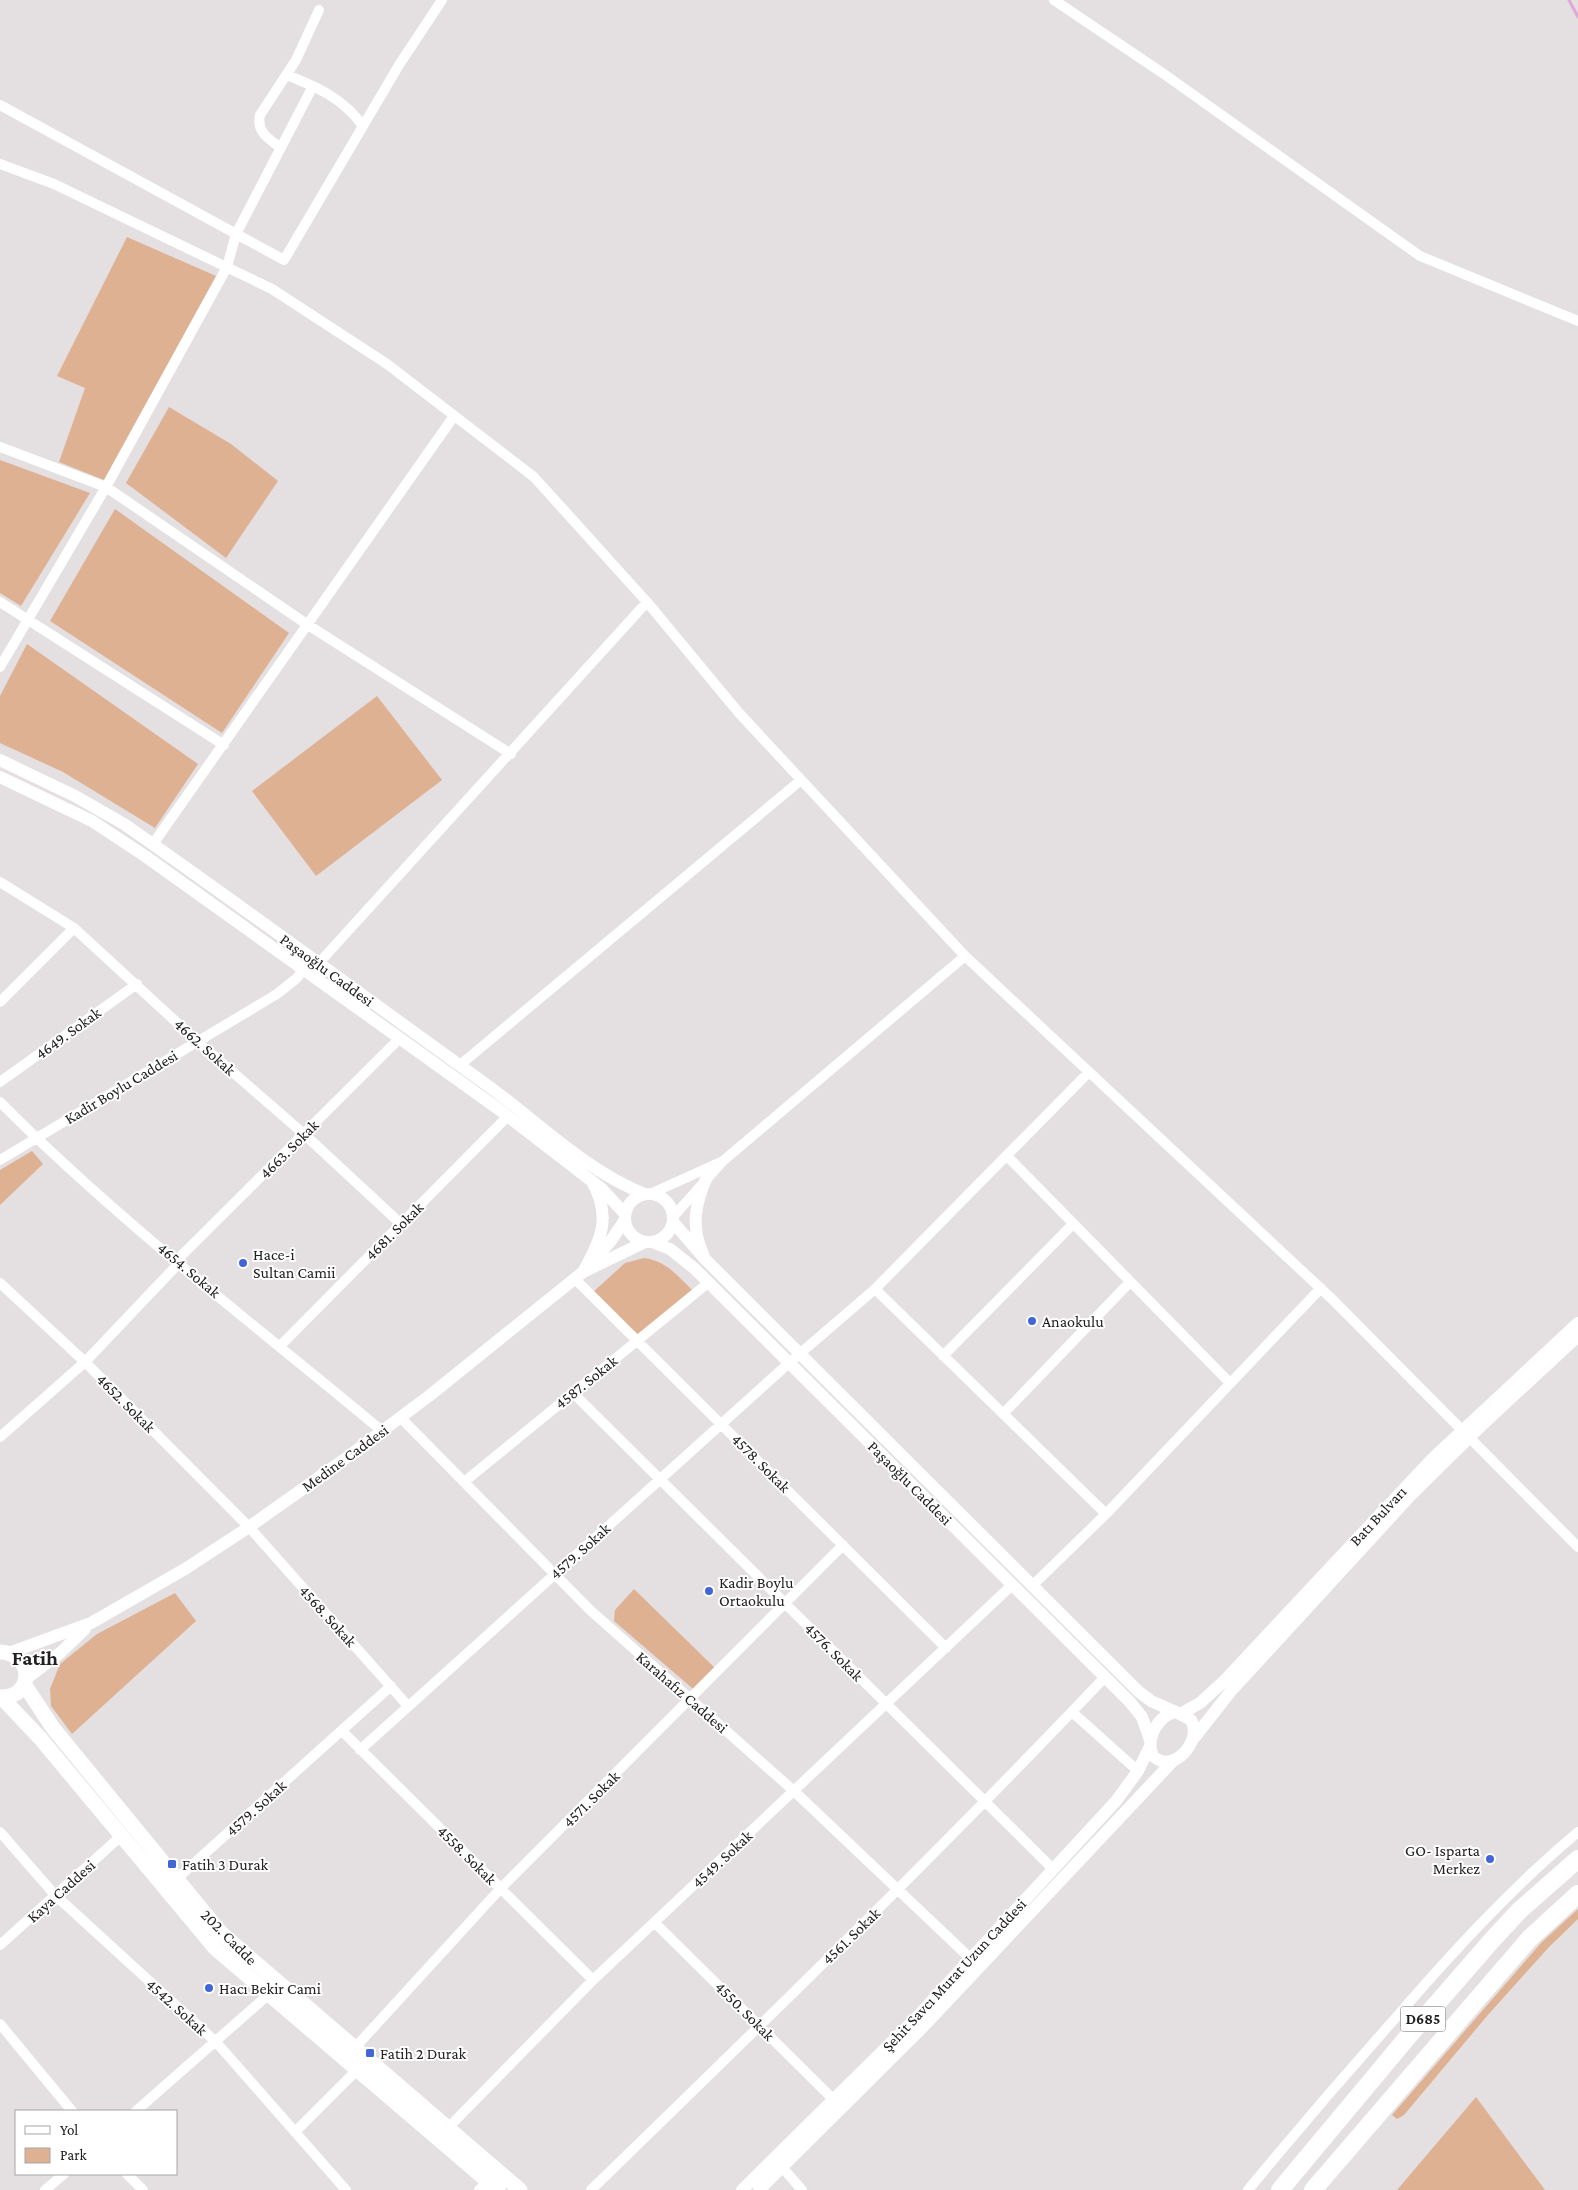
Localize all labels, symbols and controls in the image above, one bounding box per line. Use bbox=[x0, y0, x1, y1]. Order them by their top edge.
street label: Paşaoğlu Caddesi bbox=[276, 930, 377, 1010]
street label: 4649. Sokak bbox=[32, 1003, 104, 1062]
street label: 4662. Sokak bbox=[171, 1015, 239, 1079]
street label: Kadir Boylu Caddesi bbox=[62, 1047, 181, 1128]
street label: 4663. Sokak bbox=[256, 1116, 322, 1182]
street label: 4681. Sokak bbox=[362, 1198, 427, 1263]
street label: 4654. Sokak bbox=[154, 1239, 224, 1301]
place label: Hace-i Sultan Camii bbox=[253, 1246, 335, 1281]
marker: Hace-i Sultan Camii bbox=[237, 1257, 249, 1269]
place label: Anaokulu bbox=[1042, 1313, 1104, 1330]
marker: Anaokulu bbox=[1026, 1315, 1038, 1327]
street label: 4587. Sokak bbox=[552, 1352, 621, 1412]
street label: 4652. Sokak bbox=[93, 1370, 159, 1436]
street label: Medine Caddesi bbox=[298, 1421, 392, 1495]
street label: 4578. Sokak bbox=[728, 1430, 794, 1496]
street label: Paşaoğlu Caddesi bbox=[864, 1438, 955, 1529]
street label: Batı Bulvarı bbox=[1346, 1483, 1410, 1549]
street label: 4579. Sokak bbox=[546, 1519, 614, 1582]
place label: Kadir Boylu Ortaokulu bbox=[719, 1574, 794, 1609]
street label: 4568. Sokak bbox=[296, 1582, 360, 1651]
marker: Kadir Boylu Ortaokulu bbox=[703, 1585, 715, 1597]
street label: 4576. Sokak bbox=[801, 1619, 867, 1685]
district label: Fatih bbox=[12, 1646, 58, 1670]
street label: Karahafız Caddesi bbox=[633, 1648, 731, 1736]
street label: 4571. Sokak bbox=[559, 1767, 623, 1831]
street label: 4579. Sokak bbox=[222, 1776, 290, 1839]
street label: 4558. Sokak bbox=[434, 1822, 500, 1888]
street label: 4549. Sokak bbox=[688, 1827, 756, 1891]
place label: GO- Isparta Merkez bbox=[1405, 1842, 1481, 1877]
marker: GO- Isparta Merkez bbox=[1484, 1853, 1496, 1865]
street label: Kaya Caddesi bbox=[24, 1856, 99, 1927]
place label: Fatih 3 Durak bbox=[182, 1856, 269, 1873]
marker: Fatih 3 Durak bbox=[166, 1858, 178, 1870]
street label: Şehit Savcı Murat Uzun Caddesi bbox=[879, 1895, 1030, 2056]
street label: 4561. Sokak bbox=[819, 1904, 884, 1968]
street label: 202. Cadde bbox=[198, 1906, 260, 1968]
street label: 4542. Sokak bbox=[143, 1975, 211, 2039]
street label: 4550. Sokak bbox=[712, 1978, 778, 2044]
place label: Hacı Bekir Cami bbox=[219, 1980, 321, 1997]
marker: Hacı Bekir Cami bbox=[203, 1982, 215, 1994]
road number: D685 bbox=[1400, 2006, 1446, 2032]
place label: Fatih 2 Durak bbox=[380, 2045, 467, 2062]
marker: Fatih 2 Durak bbox=[364, 2047, 376, 2059]
legend bbox=[15, 2110, 178, 2175]
text: Yol bbox=[60, 2122, 78, 2138]
text: Park bbox=[60, 2147, 87, 2163]

